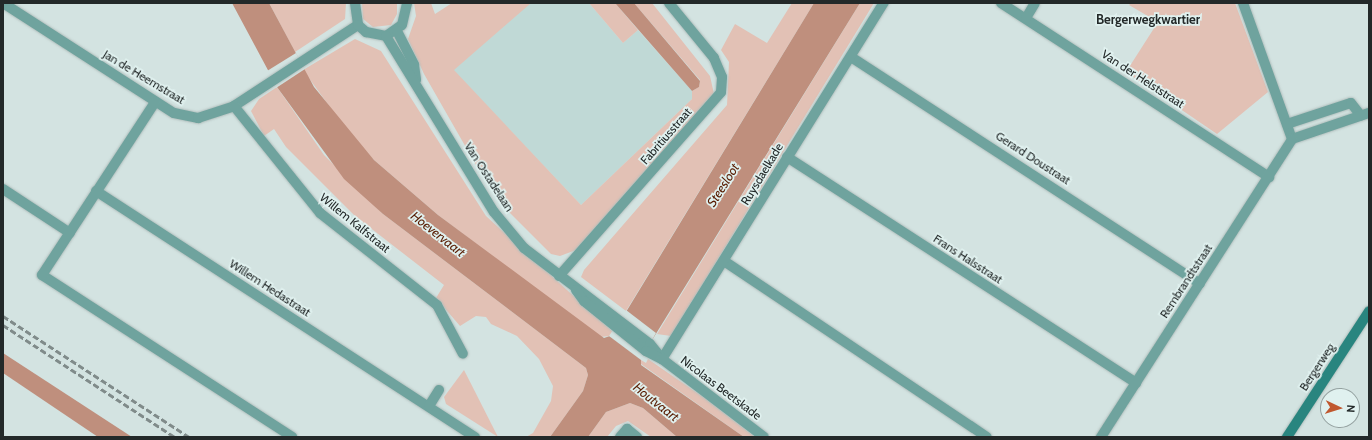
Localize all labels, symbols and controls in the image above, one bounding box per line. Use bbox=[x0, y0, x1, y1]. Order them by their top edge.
district label: Bergerwegkwartier bbox=[1096, 11, 1200, 27]
street label: Jan de Heemstraat bbox=[100, 47, 188, 107]
street label: Van der Helststraat bbox=[1099, 47, 1187, 111]
street label: Fabritiusstraat bbox=[637, 105, 695, 167]
street label: Gerard Doustraat bbox=[993, 128, 1073, 188]
street label: Van Ostadelaan bbox=[461, 140, 517, 214]
street label: Ruysdaelkade bbox=[738, 140, 786, 208]
water label: Steesloot bbox=[704, 161, 742, 209]
street label: Willem Kalfstraat bbox=[317, 190, 393, 256]
water label: Hoevervaart bbox=[408, 208, 468, 260]
street label: Frans Halsstraat bbox=[931, 231, 1005, 287]
street label: Rembrandtstraat bbox=[1157, 241, 1215, 321]
street label: Willem Hedastraat bbox=[227, 256, 313, 320]
street label: Bergerweg bbox=[1296, 341, 1338, 393]
street label: Nicolaas Beetskade bbox=[678, 353, 764, 423]
water label: Houtvaart bbox=[630, 379, 682, 425]
north arrow bbox=[1320, 388, 1360, 428]
text: N bbox=[1344, 404, 1358, 413]

